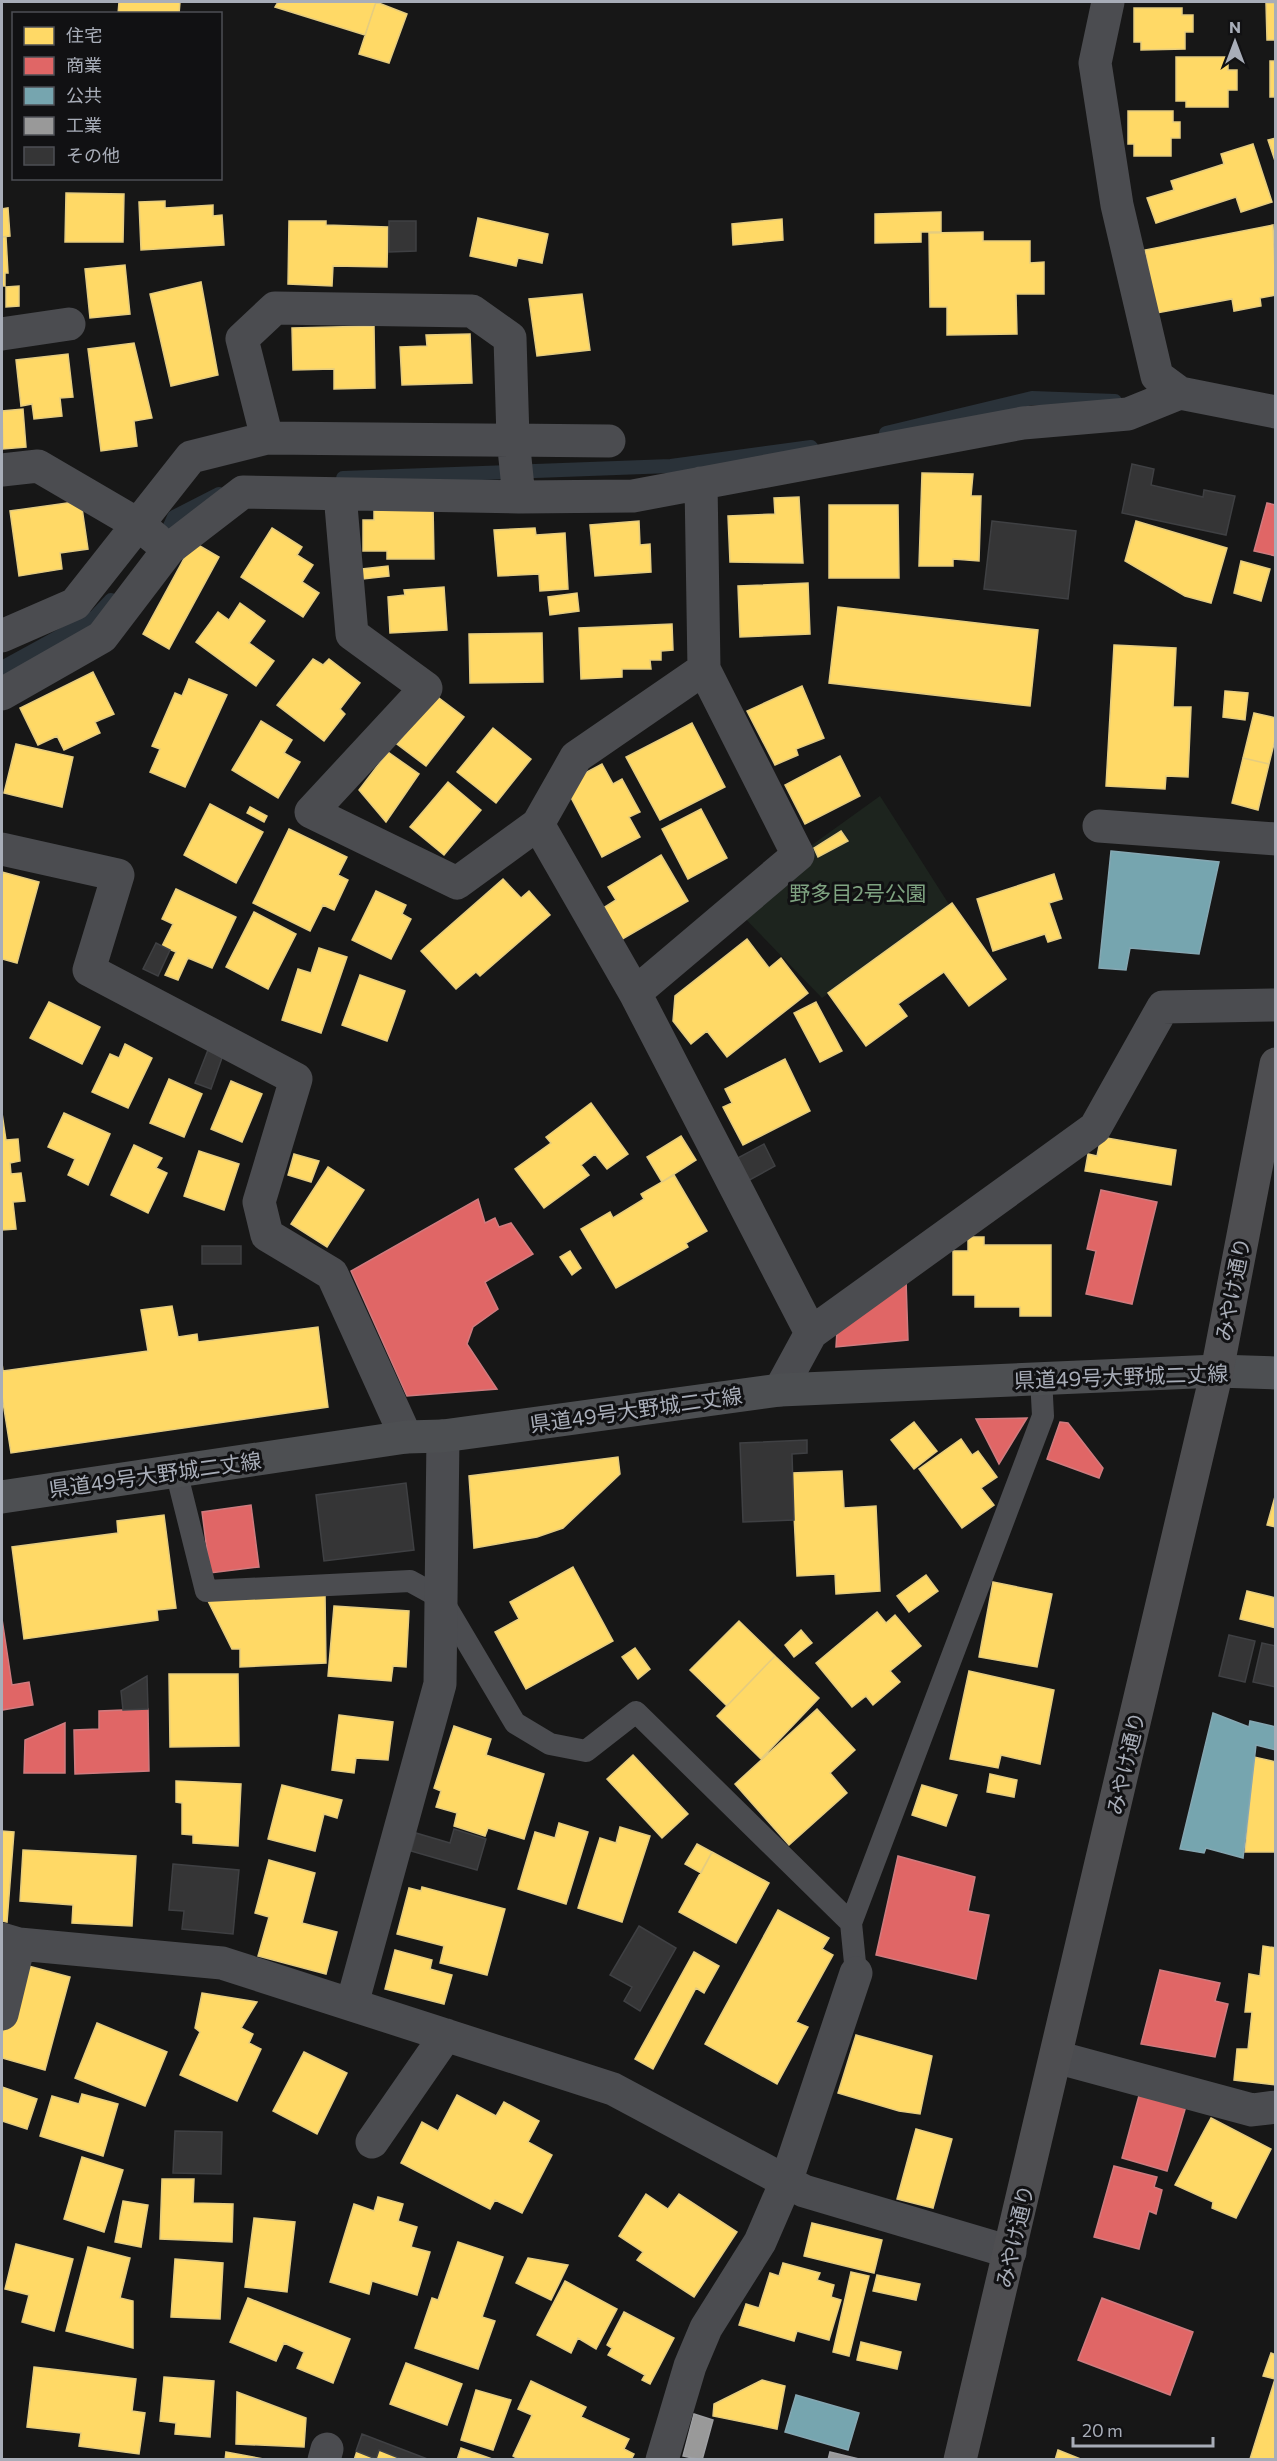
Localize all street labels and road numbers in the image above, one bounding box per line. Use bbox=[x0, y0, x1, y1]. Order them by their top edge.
street label: みやけ通り bbox=[1210, 1235, 1254, 1343]
street label: 県道49号大野城二丈線 bbox=[1013, 1360, 1229, 1392]
street label: 県道49号大野城二丈線 bbox=[528, 1382, 744, 1436]
street label: 県道49号大野城二丈線 bbox=[47, 1447, 263, 1501]
street label: みやけ通り bbox=[1101, 1709, 1149, 1817]
street label: みやけ通り bbox=[990, 2182, 1038, 2290]

